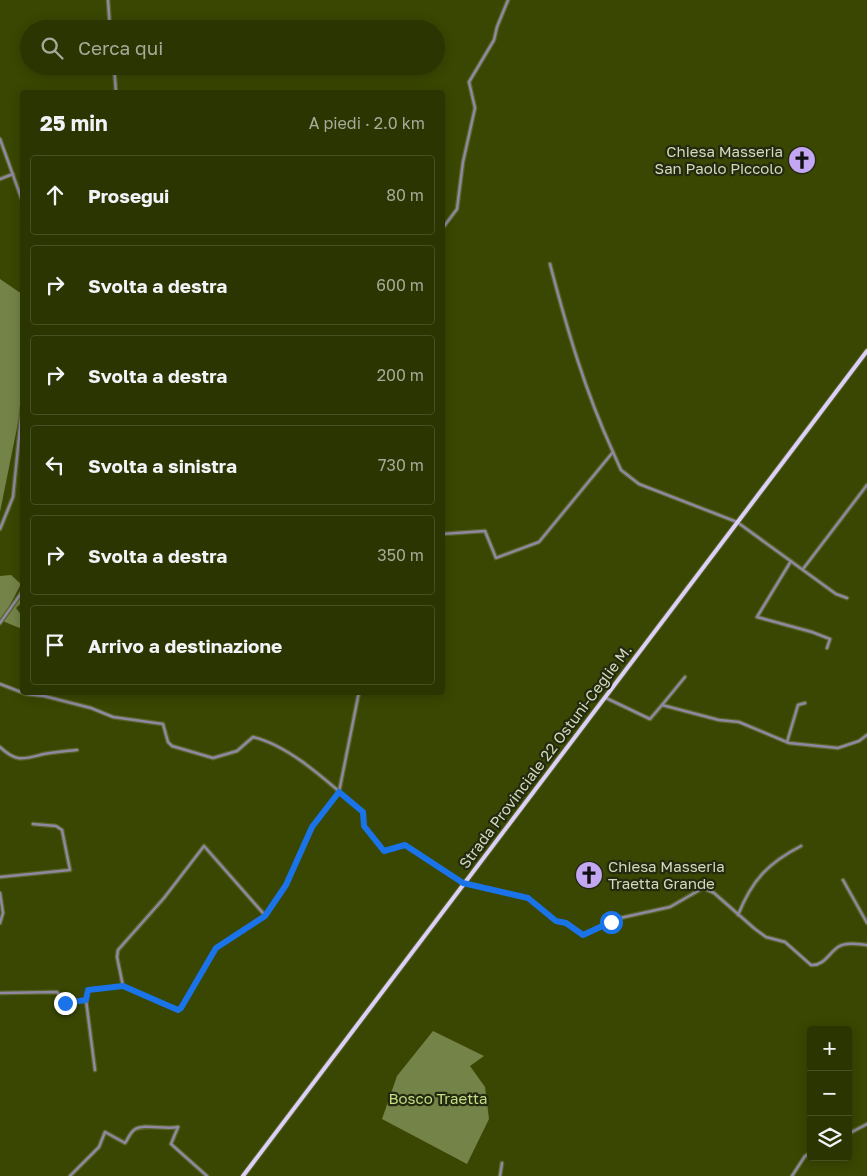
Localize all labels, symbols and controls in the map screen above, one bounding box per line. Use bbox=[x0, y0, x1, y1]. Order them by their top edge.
search box bbox=[20, 20, 445, 75]
icon: search bbox=[38, 34, 66, 62]
text: Cerca qui bbox=[78, 36, 163, 59]
text: 25 min bbox=[40, 110, 108, 136]
text: A piedi · 2.0 km bbox=[309, 113, 425, 133]
place label: Chiesa Masseria San Paolo Piccolo bbox=[655, 142, 783, 177]
church icon: Chiesa Masseria San Paolo Piccolo bbox=[787, 145, 817, 175]
icon: ahead bbox=[41, 181, 69, 209]
text: Prosegui bbox=[88, 184, 169, 207]
text: 80 m bbox=[386, 185, 424, 205]
icon: right bbox=[41, 271, 69, 299]
text: Svolta a destra bbox=[88, 274, 227, 297]
text: 600 m bbox=[376, 275, 424, 295]
icon: right bbox=[41, 361, 69, 389]
text: Svolta a destra bbox=[88, 364, 227, 387]
text: 200 m bbox=[377, 365, 424, 385]
icon: left bbox=[41, 451, 69, 479]
text: Svolta a sinistra bbox=[88, 454, 237, 477]
text: 730 m bbox=[378, 455, 424, 475]
icon: right bbox=[41, 541, 69, 569]
text: Svolta a destra bbox=[88, 544, 227, 567]
text: 350 m bbox=[377, 545, 424, 565]
icon: arrive bbox=[41, 631, 69, 659]
text: Arrivo a destinazione bbox=[88, 634, 282, 657]
street label: Strada Provinciale 22 Ostuni-Ceglie M. bbox=[455, 641, 635, 871]
place label: Chiesa Masseria Traetta Grande bbox=[608, 857, 725, 892]
church icon: Chiesa Masseria Traetta Grande bbox=[574, 860, 604, 890]
route start bbox=[600, 911, 623, 934]
route end bbox=[54, 992, 77, 1015]
map controls bbox=[807, 1026, 852, 1161]
button: + bbox=[807, 1026, 852, 1071]
button: − bbox=[807, 1071, 852, 1116]
park label: Bosco Traetta bbox=[388, 1089, 488, 1107]
button: layers bbox=[807, 1116, 852, 1161]

